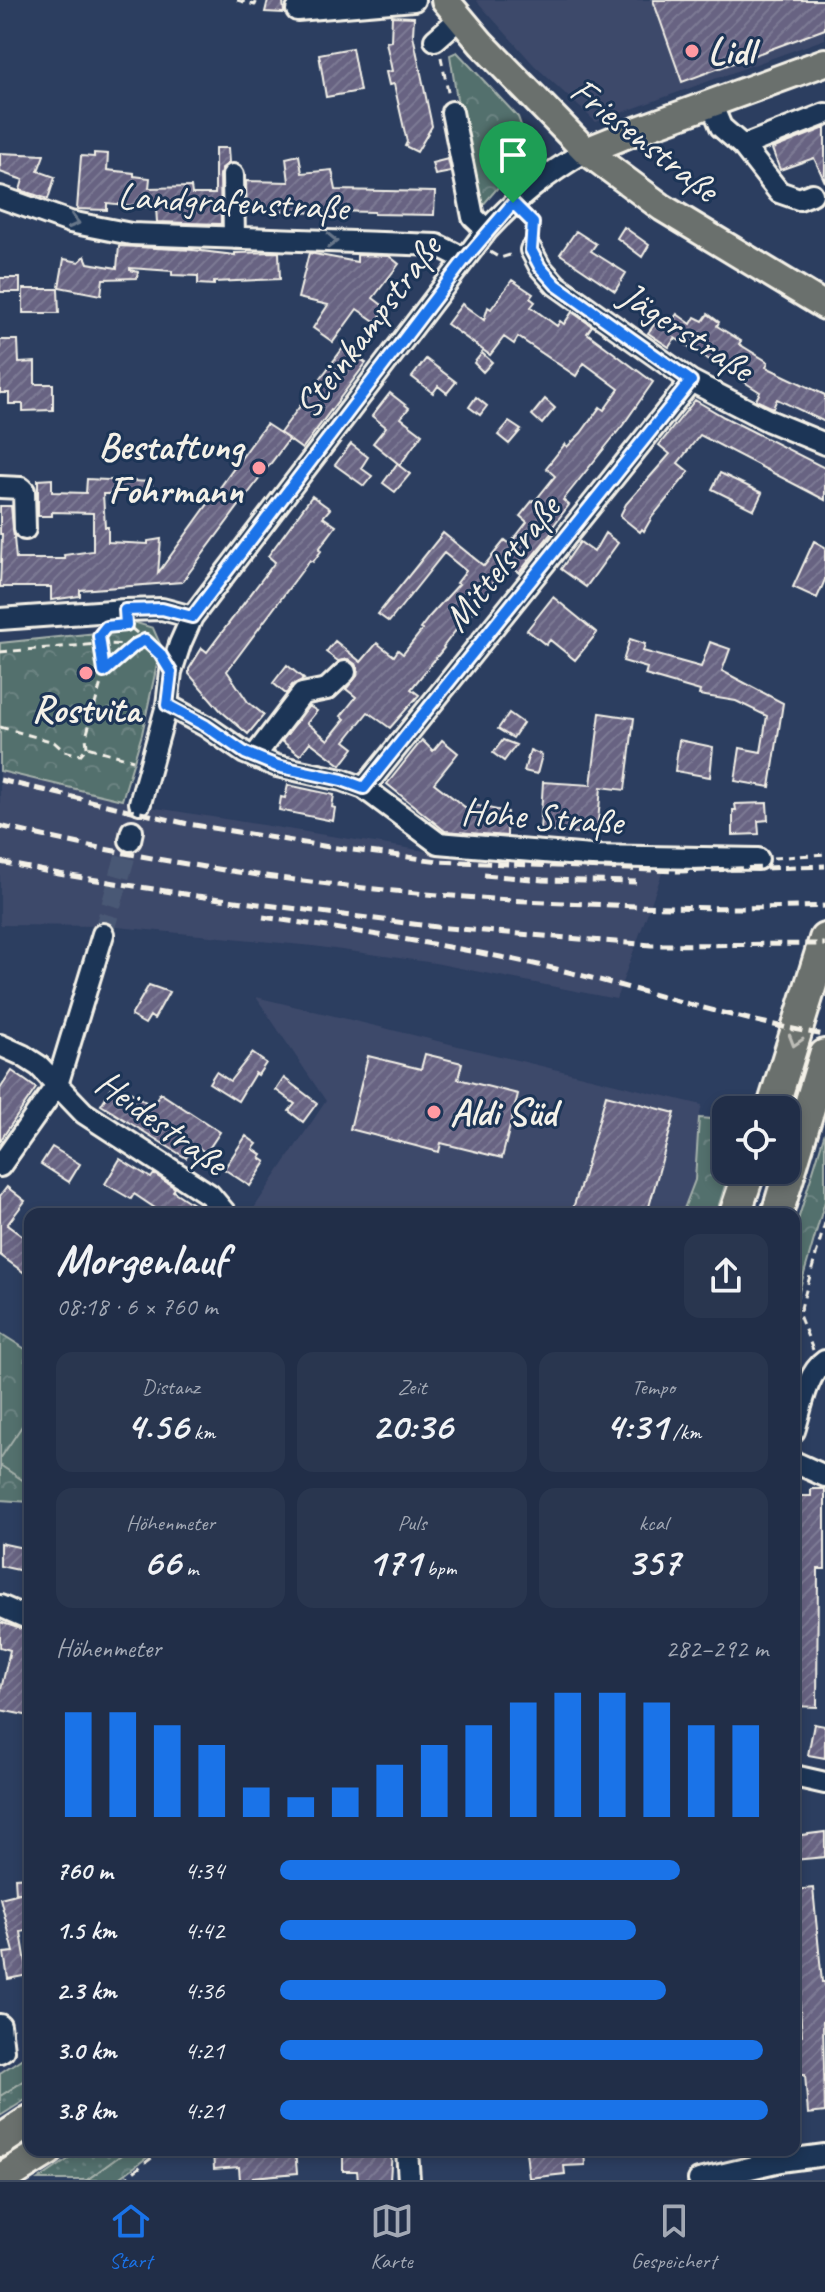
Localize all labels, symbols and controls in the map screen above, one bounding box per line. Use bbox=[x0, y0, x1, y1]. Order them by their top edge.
place label: Lidl bbox=[708, 28, 761, 75]
marker: Lidl bbox=[683, 42, 701, 60]
street label: Friesenstraße bbox=[561, 67, 731, 214]
pin bbox=[479, 121, 547, 203]
icon: arrive bbox=[491, 133, 535, 177]
street label: Landgrafenstraße bbox=[116, 172, 352, 231]
one-way arrow bbox=[66, 213, 80, 230]
street label: Steinkampstraße bbox=[283, 223, 453, 427]
one-way arrow bbox=[326, 233, 339, 250]
street label: Jägerstraße bbox=[609, 270, 765, 393]
place label: Bestattung Fohrmann bbox=[98, 423, 246, 514]
marker: Bestattung Fohrmann bbox=[250, 459, 268, 477]
street label: Mittelstraße bbox=[432, 484, 572, 641]
marker: Rostvita bbox=[77, 664, 95, 682]
place label: Rostvita bbox=[32, 686, 143, 733]
street label: Hohe Straße bbox=[460, 787, 627, 846]
one-way arrow bbox=[788, 1033, 804, 1047]
street label: Heidestraße bbox=[87, 1059, 239, 1187]
place label: Aldi Süd bbox=[450, 1089, 563, 1136]
map controls bbox=[712, 1096, 800, 1184]
button: locate bbox=[712, 1096, 800, 1184]
marker: Aldi Süd bbox=[425, 1103, 443, 1121]
text: Morgenlauf bbox=[56, 1232, 227, 1287]
button: share bbox=[684, 1234, 768, 1318]
text: 08:18 · 6 × 760 m bbox=[56, 1290, 217, 1323]
text: Distanz bbox=[142, 1373, 199, 1401]
text: Zeit bbox=[397, 1373, 427, 1401]
text: Tempo bbox=[631, 1373, 675, 1401]
text: 4.56 bbox=[126, 1401, 188, 1451]
text: 20:36 bbox=[372, 1401, 452, 1451]
text: 4:31 bbox=[605, 1401, 667, 1451]
text: km bbox=[188, 1418, 215, 1446]
text: /km bbox=[667, 1418, 701, 1446]
text: Höhenmeter bbox=[126, 1509, 215, 1537]
text: Puls bbox=[397, 1509, 427, 1537]
text: kcal bbox=[639, 1509, 668, 1537]
text: 66 bbox=[143, 1537, 181, 1587]
text: 171 bbox=[367, 1537, 421, 1587]
text: 357 bbox=[627, 1537, 680, 1587]
text: m bbox=[181, 1554, 198, 1582]
text: bpm bbox=[421, 1554, 457, 1582]
text: Höhenmeter bbox=[56, 1632, 161, 1665]
text: 282–292 m bbox=[665, 1632, 768, 1665]
text: 760 m bbox=[56, 1854, 113, 1887]
text: 4:34 bbox=[184, 1854, 224, 1887]
text: 1.5 km bbox=[56, 1914, 116, 1947]
text: 4:42 bbox=[184, 1914, 224, 1947]
text: 2.3 km bbox=[56, 1974, 116, 2007]
text: 4:36 bbox=[184, 1974, 224, 2007]
text: 3.0 km bbox=[56, 2034, 116, 2067]
text: 4:21 bbox=[184, 2034, 224, 2067]
text: 3.8 km bbox=[56, 2094, 116, 2127]
text: 4:21 bbox=[184, 2094, 224, 2127]
tab: Start bbox=[109, 2199, 153, 2275]
tab: Karte bbox=[370, 2199, 414, 2275]
tab: Gespeichert bbox=[631, 2199, 716, 2275]

